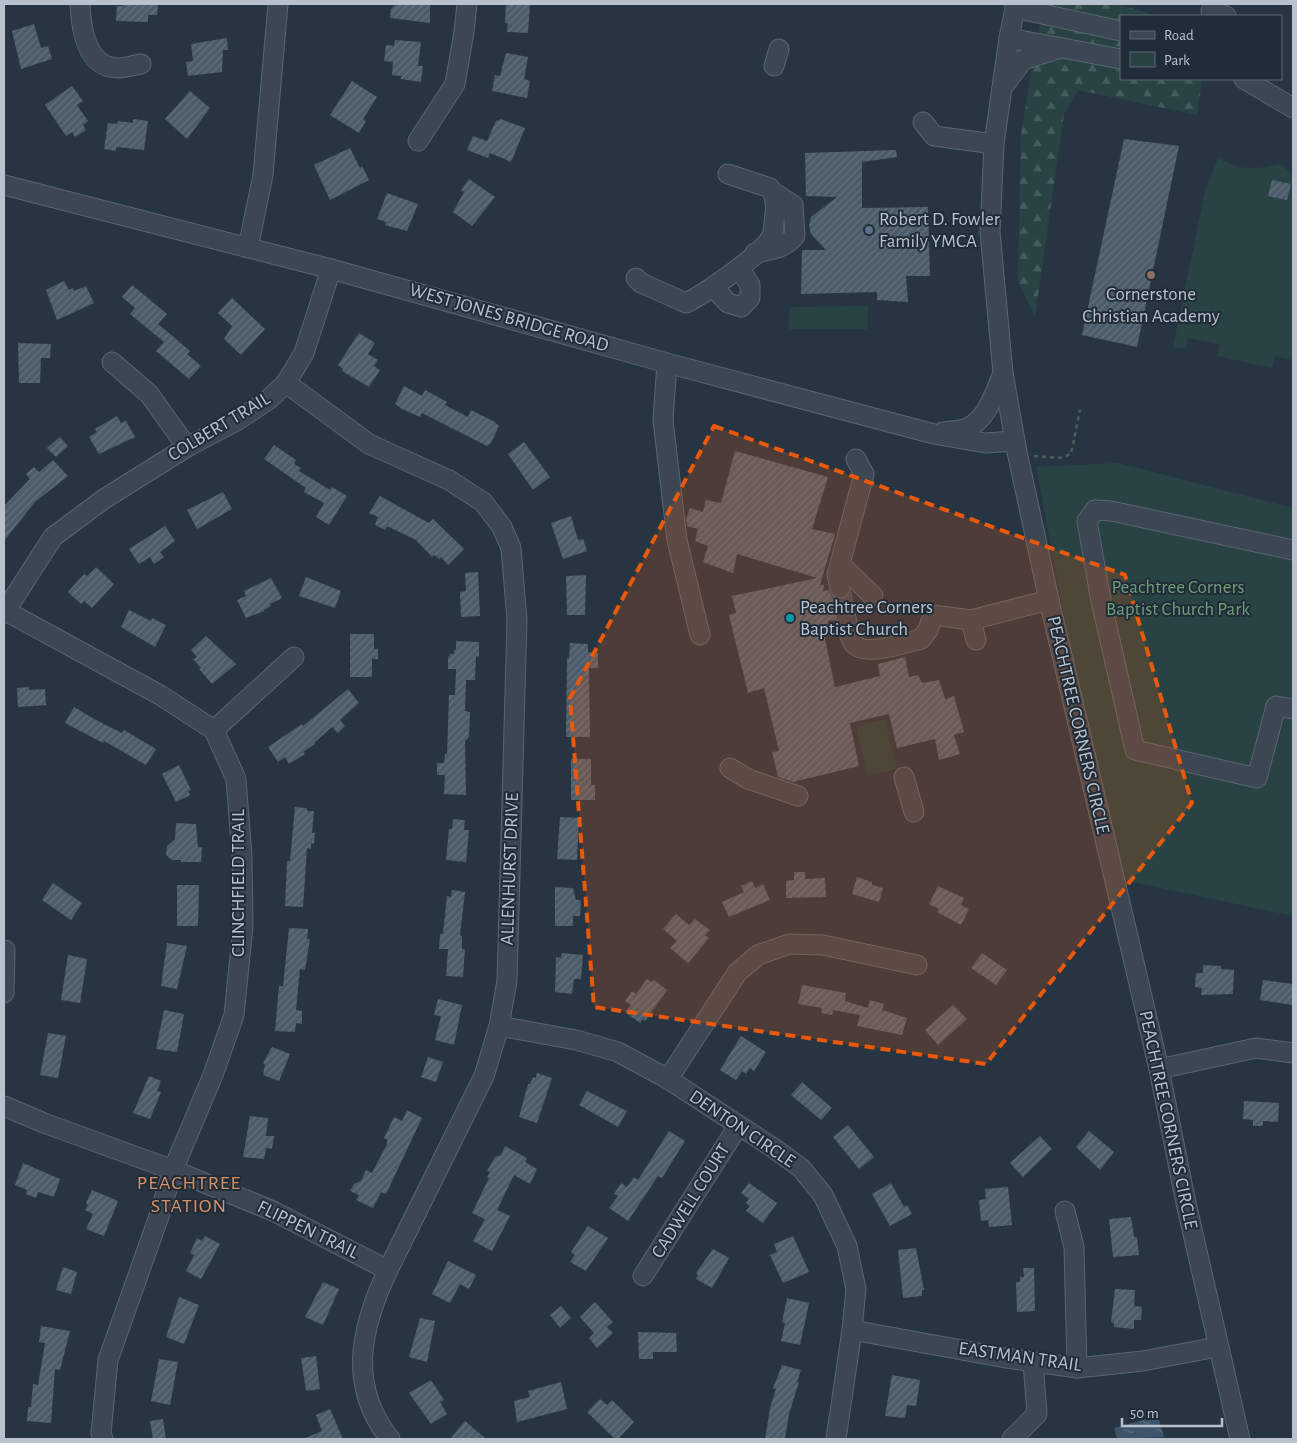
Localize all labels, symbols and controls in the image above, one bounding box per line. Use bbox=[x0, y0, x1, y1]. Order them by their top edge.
legend bbox=[1120, 15, 1282, 80]
text: Road bbox=[1164, 28, 1194, 43]
text: Park bbox=[1164, 53, 1190, 68]
place label: Robert D. Fowler Family YMCA bbox=[879, 210, 1000, 251]
marker: Robert D. Fowler Family YMCA bbox=[863, 224, 875, 236]
marker: Cornerstone Christian Academy bbox=[1145, 269, 1157, 281]
street label: WEST JONES BRIDGE ROAD bbox=[407, 280, 611, 356]
place label: Cornerstone Christian Academy bbox=[1082, 285, 1220, 326]
street label: COLBERT TRAIL bbox=[165, 389, 273, 465]
park label: Peachtree Corners Baptist Church Park bbox=[1106, 578, 1250, 619]
place label: Peachtree Corners Baptist Church bbox=[800, 598, 933, 639]
marker: Peachtree Corners Baptist Church bbox=[784, 612, 796, 624]
street label: PEACHTREE CORNERS CIRCLE bbox=[1044, 614, 1112, 836]
street label: ALLENHURST DRIVE bbox=[498, 792, 522, 946]
street label: CLINCHFIELD TRAIL bbox=[229, 809, 248, 957]
street label: PEACHTREE CORNERS CIRCLE bbox=[1136, 1009, 1200, 1231]
street label: DENTON CIRCLE bbox=[686, 1087, 798, 1171]
street label: CADWELL COURT bbox=[648, 1140, 734, 1262]
district label: PEACHTREE STATION bbox=[137, 1173, 241, 1216]
street label: FLIPPEN TRAIL bbox=[254, 1197, 362, 1263]
street label: EASTMAN TRAIL bbox=[957, 1339, 1083, 1375]
scale bar bbox=[1122, 1396, 1222, 1428]
text: 50 m bbox=[1130, 1406, 1159, 1421]

